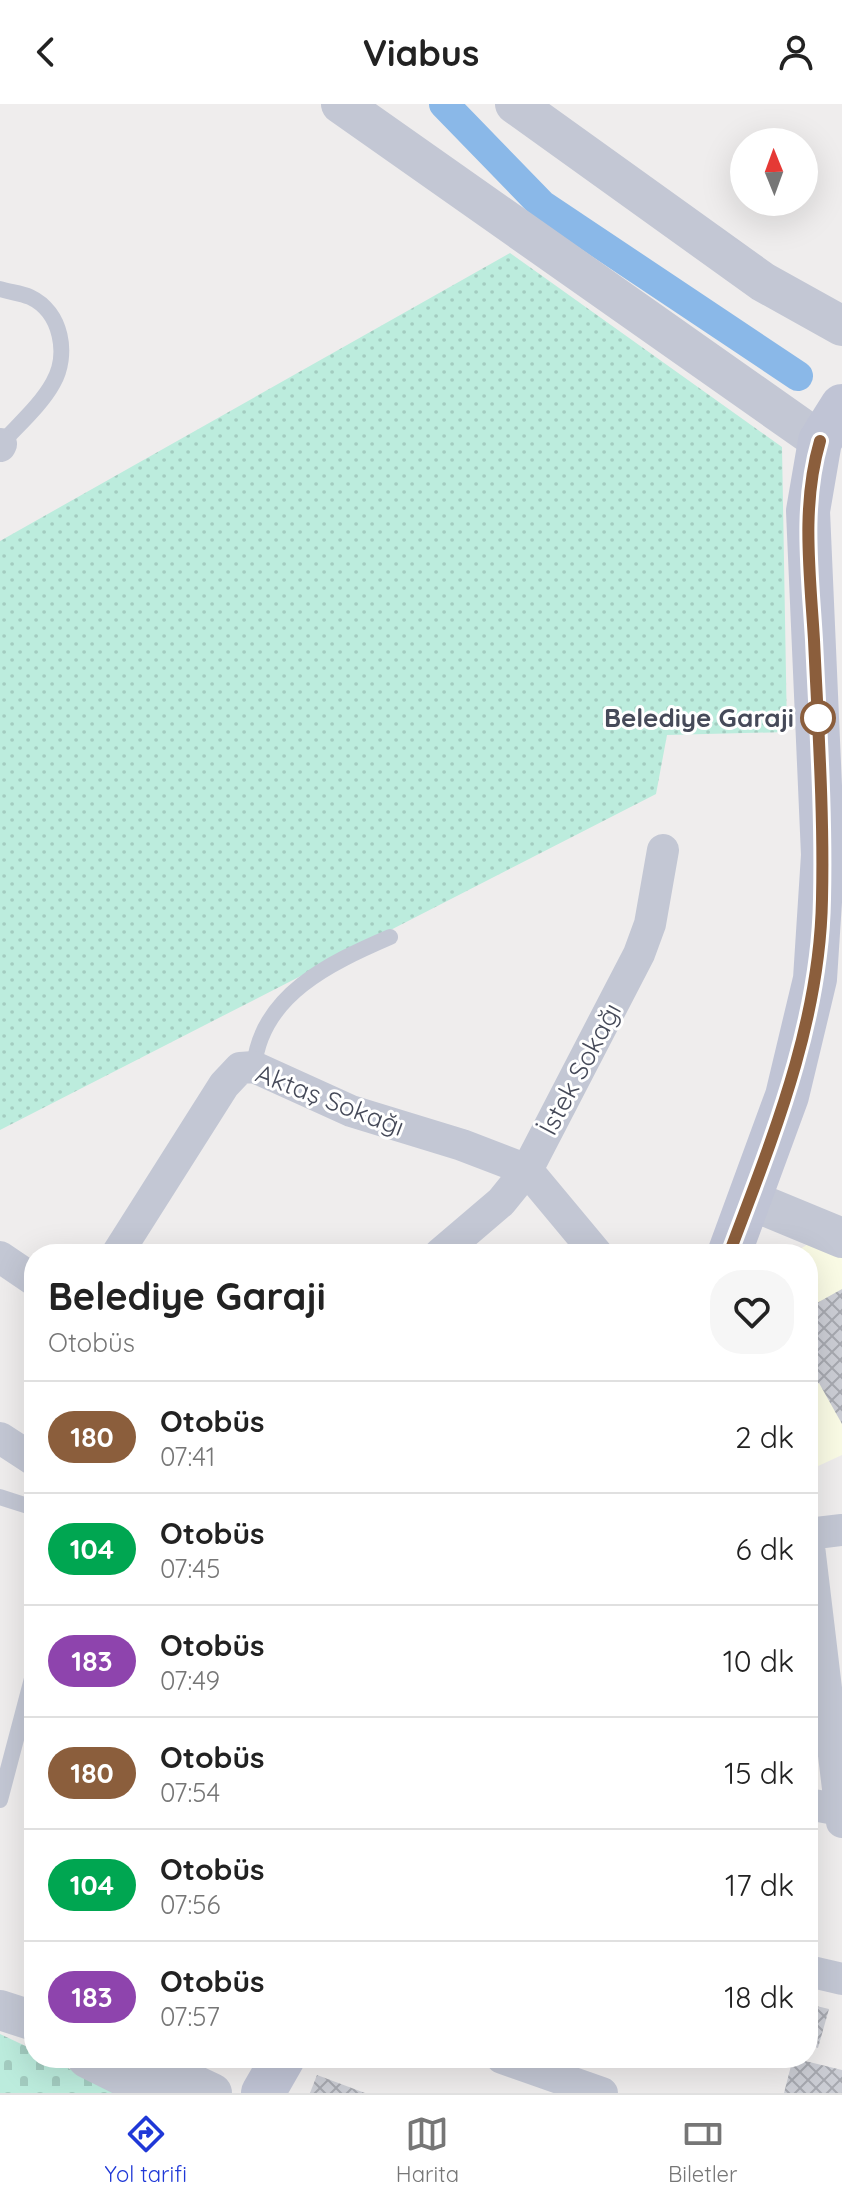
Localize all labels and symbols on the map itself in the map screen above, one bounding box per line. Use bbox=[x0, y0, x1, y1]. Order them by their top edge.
north arrow bbox=[730, 128, 818, 216]
place label: Belediye Garaji bbox=[604, 701, 794, 734]
marker: Belediye Garaji bbox=[801, 701, 835, 735]
street label: İstek Sokağı bbox=[531, 997, 628, 1140]
street label: Aktaş Sokağı bbox=[251, 1056, 409, 1143]

